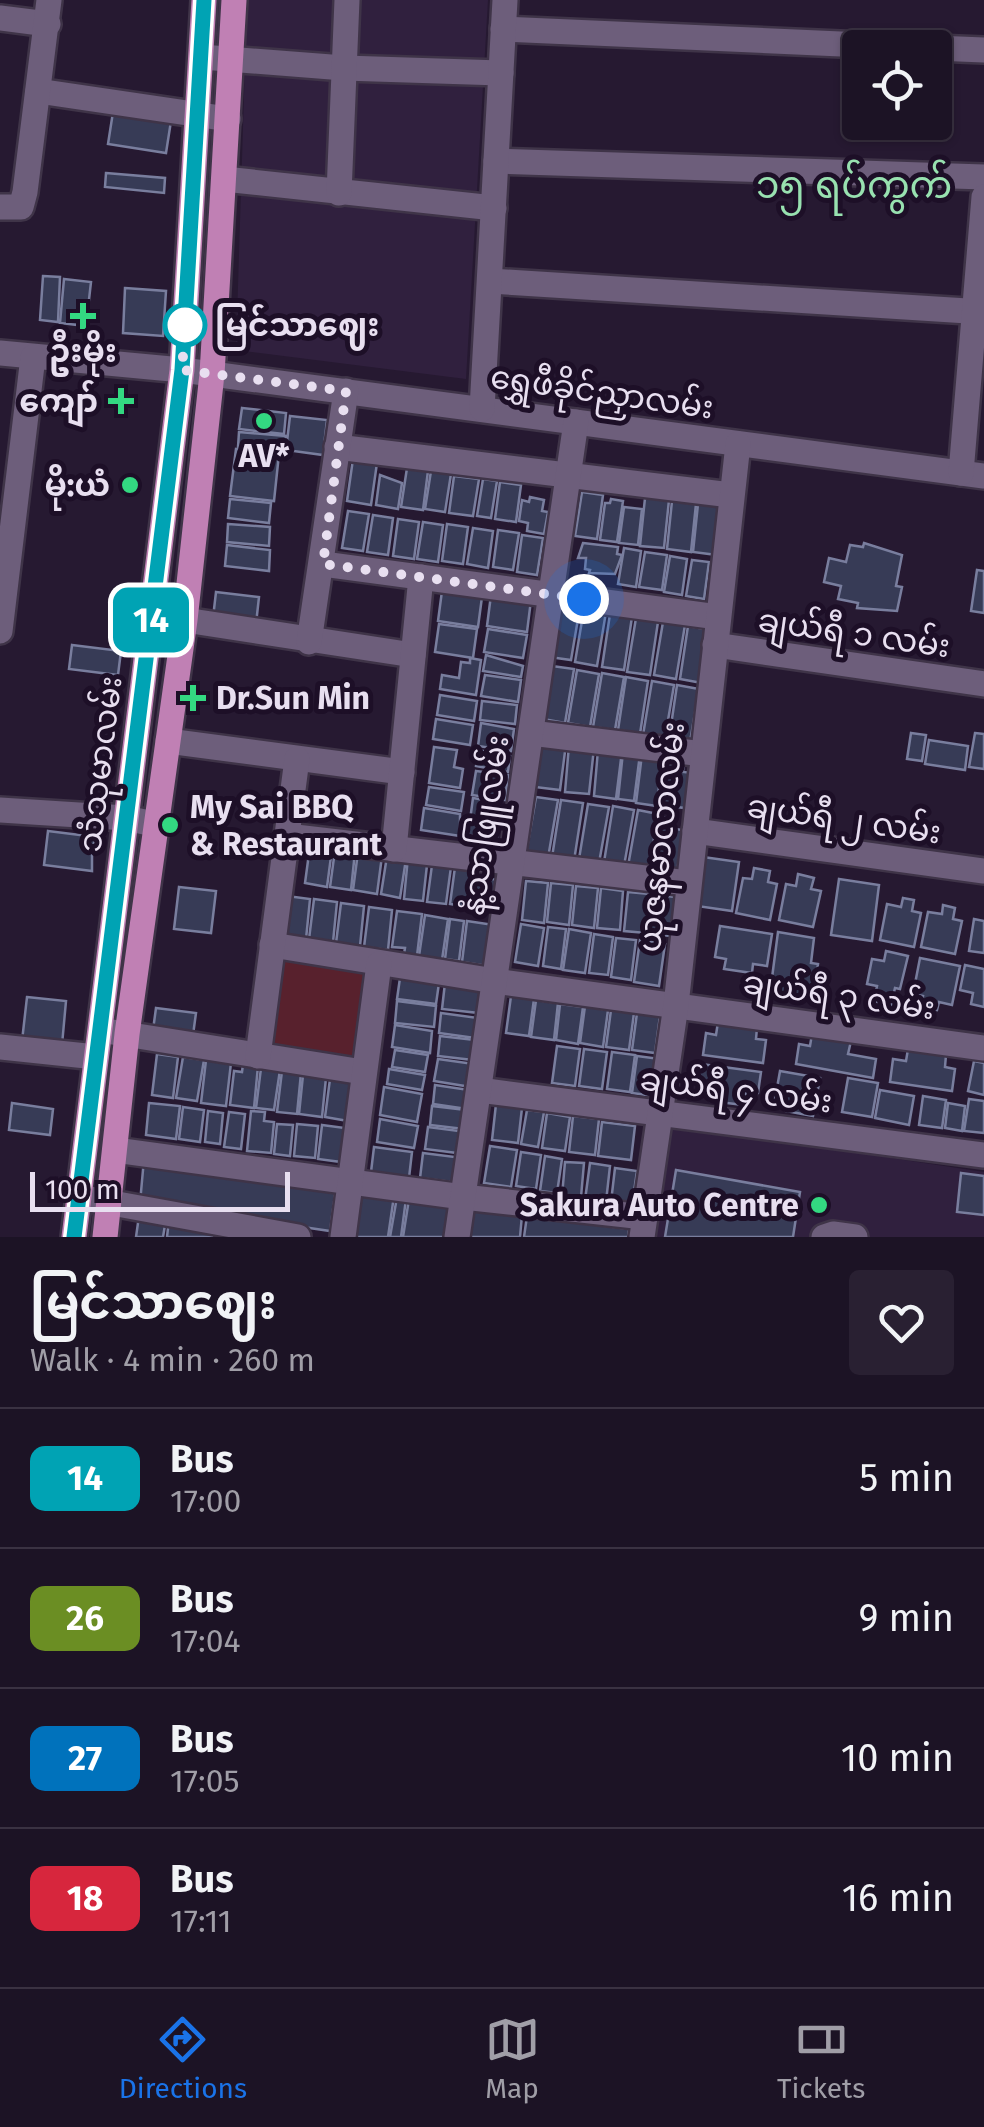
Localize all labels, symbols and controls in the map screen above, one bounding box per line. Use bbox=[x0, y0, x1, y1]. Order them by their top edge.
map controls bbox=[842, 30, 952, 140]
button: locate bbox=[842, 30, 952, 140]
district label: ၁၅ ရပ်ကွက် bbox=[756, 159, 952, 216]
place label: မြင်သာဈေး bbox=[215, 303, 380, 351]
marker: မြင်သာဈေး bbox=[164, 304, 206, 346]
marker: ဦးမိုး bbox=[72, 305, 94, 327]
place label: ဦးမိုး bbox=[49, 329, 117, 377]
street label: ရွှေဖီခိုင်ညှာလမ်း bbox=[487, 354, 716, 433]
place label: ကျော် bbox=[19, 379, 98, 428]
marker: ကျော် bbox=[108, 388, 134, 414]
marker: AV* bbox=[253, 410, 275, 432]
place label: AV* bbox=[237, 437, 290, 475]
place label: မို:ယံ bbox=[44, 463, 110, 511]
marker: မို:ယံ bbox=[119, 474, 141, 496]
your location bbox=[559, 574, 609, 624]
line badge: 14 bbox=[106, 588, 196, 652]
street label: ချယ်ရီ ၁ လမ်း bbox=[755, 597, 953, 672]
text: 14 bbox=[133, 599, 169, 641]
street label: သံသုမာလမ်း bbox=[66, 673, 137, 855]
place label: Dr.Sun Min bbox=[216, 679, 370, 717]
marker: Dr.Sun Min bbox=[180, 685, 206, 711]
street label: ယုဇနမာလာလမ်း bbox=[626, 719, 699, 955]
street label: နံ့သာဖြူလမ်း bbox=[450, 732, 523, 918]
street label: ချယ်ရီ ၂ လမ်း bbox=[744, 783, 944, 858]
place label: My Sai BBQ & Restaurant bbox=[190, 788, 383, 863]
marker: My Sai BBQ & Restaurant bbox=[159, 814, 181, 836]
street label: ချယ်ရီ ၃ လမ်း bbox=[740, 959, 938, 1034]
street label: ချယ်ရီ ၄ လမ်း bbox=[637, 1055, 835, 1128]
scale bar bbox=[30, 1167, 290, 1212]
text: 100 m bbox=[45, 1173, 120, 1206]
place label: Sakura Auto Centre bbox=[520, 1186, 799, 1224]
marker: Sakura Auto Centre bbox=[808, 1194, 830, 1216]
button: heart bbox=[849, 1270, 954, 1375]
text: မြင်သာဈေး bbox=[30, 1274, 277, 1332]
text: Walk · 4 min · 260 m bbox=[30, 1341, 315, 1379]
text: Bus bbox=[170, 1436, 234, 1482]
text: 5 min bbox=[859, 1455, 954, 1501]
text: 14 bbox=[67, 1457, 103, 1499]
text: 17:00 bbox=[170, 1482, 241, 1520]
text: Bus bbox=[170, 1576, 234, 1622]
text: 9 min bbox=[858, 1595, 954, 1641]
text: 26 bbox=[66, 1597, 104, 1639]
text: 17:04 bbox=[170, 1622, 241, 1660]
text: Bus bbox=[170, 1716, 234, 1762]
text: 10 min bbox=[841, 1735, 954, 1781]
text: 27 bbox=[68, 1737, 102, 1779]
text: 17:05 bbox=[170, 1762, 240, 1800]
text: Bus bbox=[170, 1856, 234, 1902]
text: 16 min bbox=[842, 1875, 954, 1921]
text: 18 bbox=[67, 1877, 103, 1919]
text: 17:11 bbox=[170, 1902, 232, 1940]
tab: Directions bbox=[119, 2012, 247, 2105]
tab: Map bbox=[485, 2012, 540, 2105]
tab: Tickets bbox=[777, 2012, 865, 2105]

